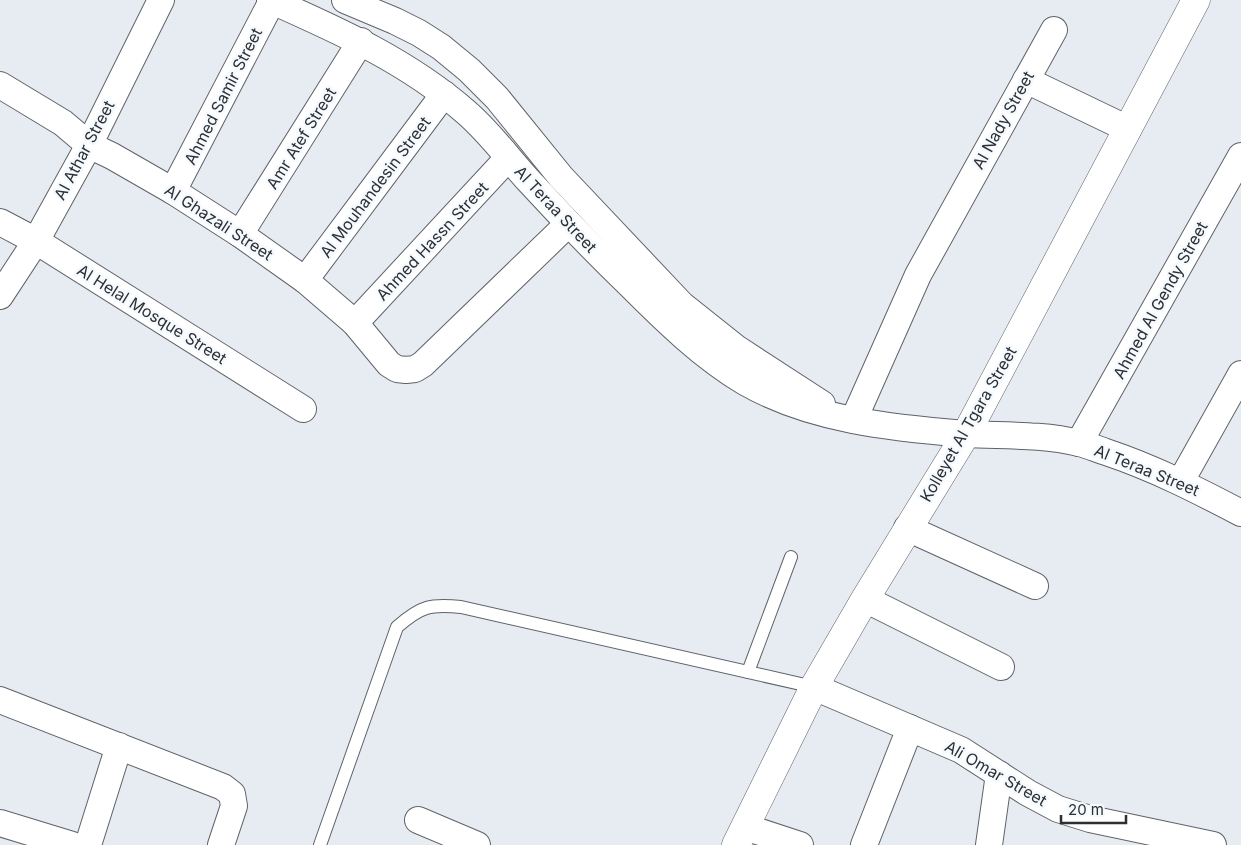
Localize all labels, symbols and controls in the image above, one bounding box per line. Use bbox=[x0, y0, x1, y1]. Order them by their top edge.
street label: Ahmed Samir Street bbox=[180, 24, 266, 168]
street label: Al Nady Street bbox=[968, 67, 1038, 173]
street label: Amr Atef Street bbox=[262, 83, 340, 193]
street label: Al Athar Street bbox=[49, 97, 119, 203]
street label: Al Mouhandesin Street bbox=[315, 113, 435, 261]
street label: Al Teraa Street bbox=[511, 161, 601, 257]
street label: Ahmed Hassn Street bbox=[372, 177, 492, 305]
street label: Al Ghazali Street bbox=[161, 180, 277, 264]
street label: Ahmed Al Gendy Street bbox=[1108, 218, 1212, 382]
street label: Al Helal Mosque Street bbox=[74, 260, 230, 368]
street label: Kolleyet Al Tgara Street bbox=[915, 343, 1021, 505]
street label: Al Teraa Street bbox=[1092, 440, 1202, 500]
street label: Ali Omar Street bbox=[942, 736, 1050, 810]
scale bar bbox=[1061, 792, 1126, 824]
text: 20 m bbox=[1068, 800, 1104, 819]

